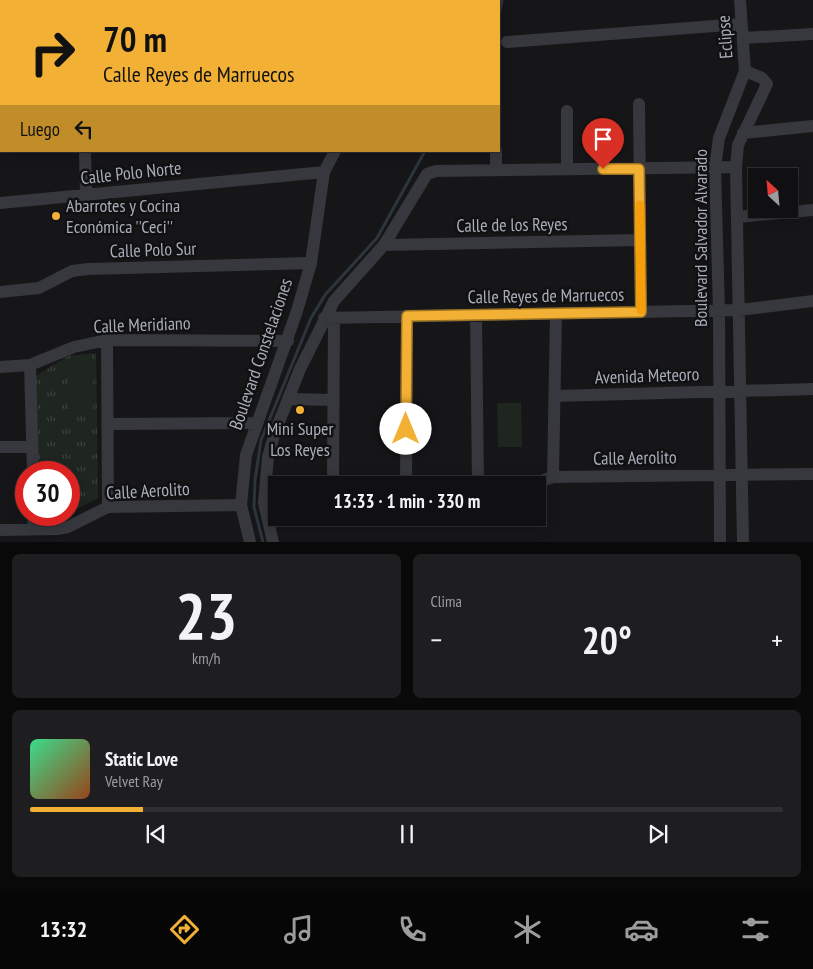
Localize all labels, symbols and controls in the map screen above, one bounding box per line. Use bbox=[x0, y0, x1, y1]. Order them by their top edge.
street label: Eclipse bbox=[712, 14, 737, 60]
text: 70 m bbox=[103, 16, 167, 62]
icon: right bbox=[20, 20, 85, 85]
text: Calle Reyes de Marruecos bbox=[103, 60, 294, 88]
icon: left bbox=[70, 115, 98, 143]
text: Luego bbox=[20, 117, 60, 141]
pin bbox=[582, 118, 624, 169]
icon: arrive bbox=[589, 125, 617, 153]
street label: Boulevard Salvador Alvarado bbox=[689, 149, 712, 327]
street label: Calle Polo Norte bbox=[79, 156, 182, 189]
north arrow bbox=[748, 168, 798, 218]
map controls bbox=[748, 168, 798, 218]
place label: Abarrotes y Cocina Económica ''Ceci'' bbox=[66, 194, 180, 238]
marker: Abarrotes y Cocina Económica ''Ceci'' bbox=[50, 210, 62, 222]
street label: Calle de los Reyes bbox=[456, 212, 568, 237]
street label: Calle Polo Sur bbox=[109, 236, 197, 263]
street label: Boulevard Constelaciones bbox=[224, 275, 297, 433]
street label: Calle Reyes de Marruecos bbox=[467, 283, 625, 308]
street label: Calle Meridiano bbox=[93, 311, 191, 338]
street label: Avenida Meteoro bbox=[594, 362, 700, 389]
position arrow bbox=[379, 402, 431, 454]
marker: Mini Super Los Reyes bbox=[294, 404, 306, 416]
place label: Mini Super Los Reyes bbox=[267, 417, 333, 461]
street label: Calle Aerolito bbox=[593, 445, 677, 470]
speed limit sign: 30 bbox=[15, 461, 80, 526]
street label: Calle Aerolito bbox=[106, 477, 190, 504]
text: 13:33 · 1 min · 330 m bbox=[334, 489, 480, 513]
text: 23 bbox=[175, 573, 237, 657]
text: Clima bbox=[431, 591, 462, 611]
text: 20° bbox=[582, 615, 632, 664]
text: − bbox=[431, 621, 442, 658]
text: + bbox=[771, 621, 783, 658]
text: km/h bbox=[192, 648, 220, 668]
text: Static Love bbox=[105, 747, 178, 771]
text: Velvet Ray bbox=[105, 771, 163, 791]
icon: previous bbox=[142, 820, 170, 848]
icon: pause bbox=[393, 820, 421, 848]
icon: next bbox=[644, 820, 672, 848]
icon: directions bbox=[167, 912, 202, 947]
icon: music bbox=[281, 912, 316, 947]
icon: phone bbox=[395, 912, 430, 947]
icon: climate bbox=[510, 912, 545, 947]
icon: car bbox=[624, 912, 659, 947]
icon: filters bbox=[738, 912, 773, 947]
text: 13:32 bbox=[40, 915, 87, 943]

